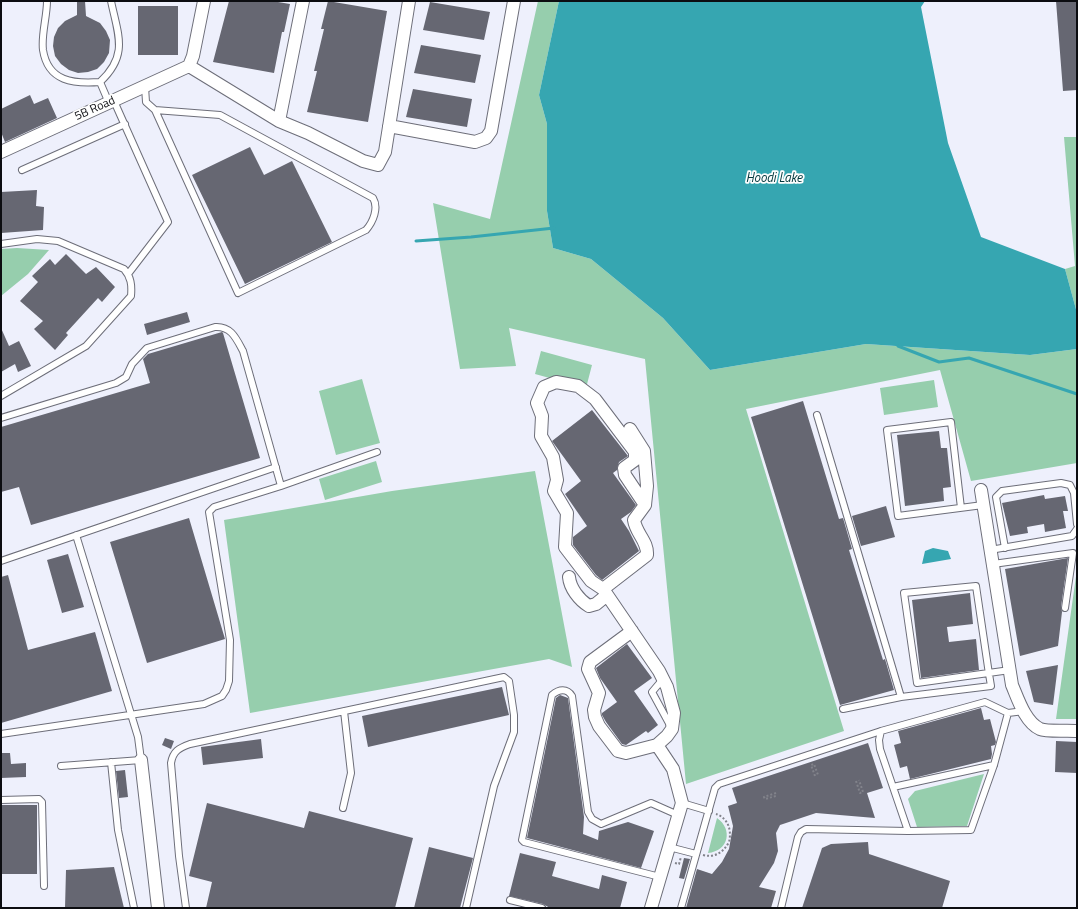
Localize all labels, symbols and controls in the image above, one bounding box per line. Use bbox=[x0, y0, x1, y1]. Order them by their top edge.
street label: 5B Road bbox=[73, 94, 117, 124]
water label: Hoodi Lake bbox=[746, 171, 802, 187]

